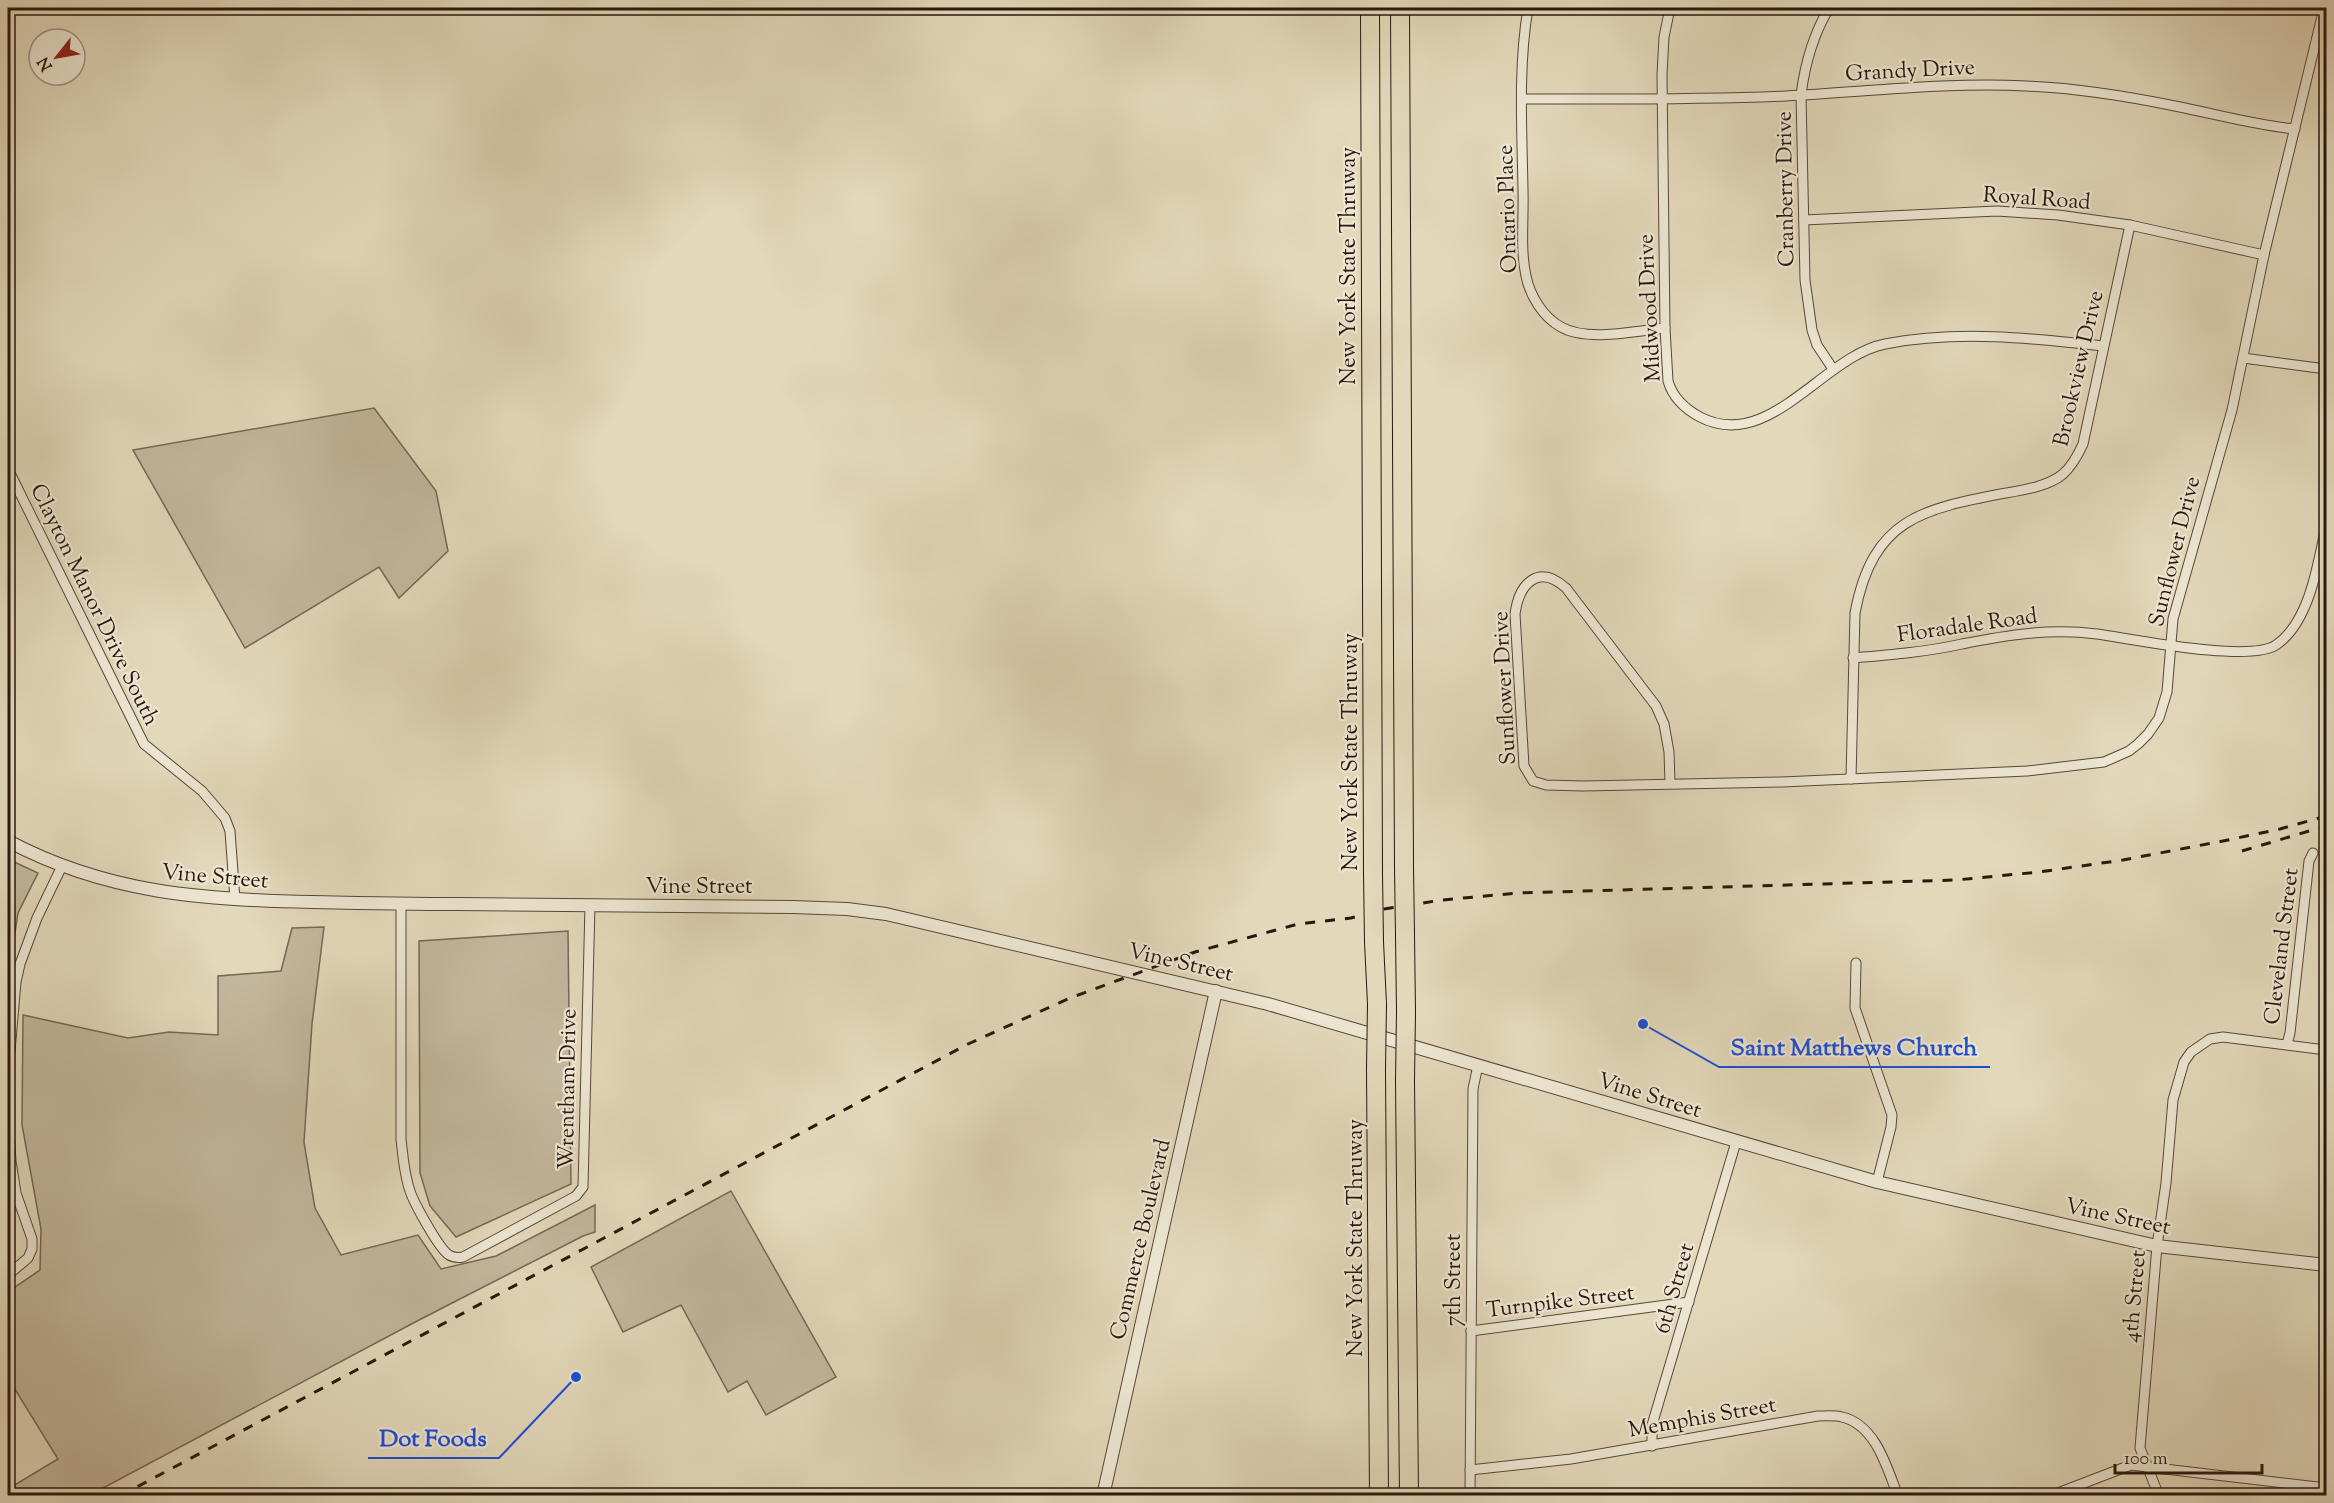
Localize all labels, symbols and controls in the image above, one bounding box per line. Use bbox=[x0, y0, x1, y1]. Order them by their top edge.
north arrow bbox=[27, 27, 87, 87]
text: N bbox=[33, 52, 59, 75]
street label: Grandy Drive bbox=[1844, 53, 1976, 91]
street label: Cranberry Drive bbox=[1770, 111, 1804, 267]
street label: Ontario Place bbox=[1491, 144, 1527, 274]
street label: New York State Thruway bbox=[1334, 147, 1366, 385]
street label: Royal Road bbox=[1982, 180, 2092, 220]
street label: Midwood Drive bbox=[1631, 233, 1671, 383]
street label: Brookview Drive bbox=[2046, 287, 2113, 450]
street label: Sunflower Drive bbox=[2142, 473, 2210, 630]
street label: Clayton Manor Drive South bbox=[21, 479, 166, 732]
street label: Floradale Road bbox=[1895, 601, 2040, 653]
street label: Sunflower Drive bbox=[1486, 610, 1526, 766]
street label: New York State Thruway bbox=[1336, 633, 1368, 871]
street label: Vine Street bbox=[160, 857, 270, 899]
street label: Cleveland Street bbox=[2257, 866, 2309, 1027]
street label: Vine Street bbox=[645, 872, 753, 904]
street label: Vine Street bbox=[1124, 936, 1237, 992]
street label: Wrentham Drive bbox=[552, 1008, 586, 1170]
callout: Saint Matthews Church bbox=[1719, 1025, 1990, 1067]
text: Saint Matthews Church bbox=[1731, 1032, 1978, 1066]
street label: Vine Street bbox=[1593, 1066, 1706, 1128]
street label: New York State Thruway bbox=[1341, 1119, 1373, 1357]
street label: Commerce Boulevard bbox=[1103, 1136, 1181, 1343]
street label: Vine Street bbox=[2062, 1191, 2174, 1245]
street label: 7th Street bbox=[1439, 1233, 1471, 1326]
street label: 6th Street bbox=[1648, 1239, 1704, 1338]
street label: 4th Street bbox=[2116, 1248, 2156, 1344]
street label: Turnpike Street bbox=[1484, 1278, 1637, 1328]
street label: Memphis Street bbox=[1626, 1390, 1779, 1448]
callout: Dot Foods bbox=[368, 1416, 499, 1458]
text: Dot Foods bbox=[379, 1423, 487, 1457]
scale bar bbox=[2115, 1437, 2262, 1475]
text: 100 m bbox=[2124, 1447, 2168, 1473]

